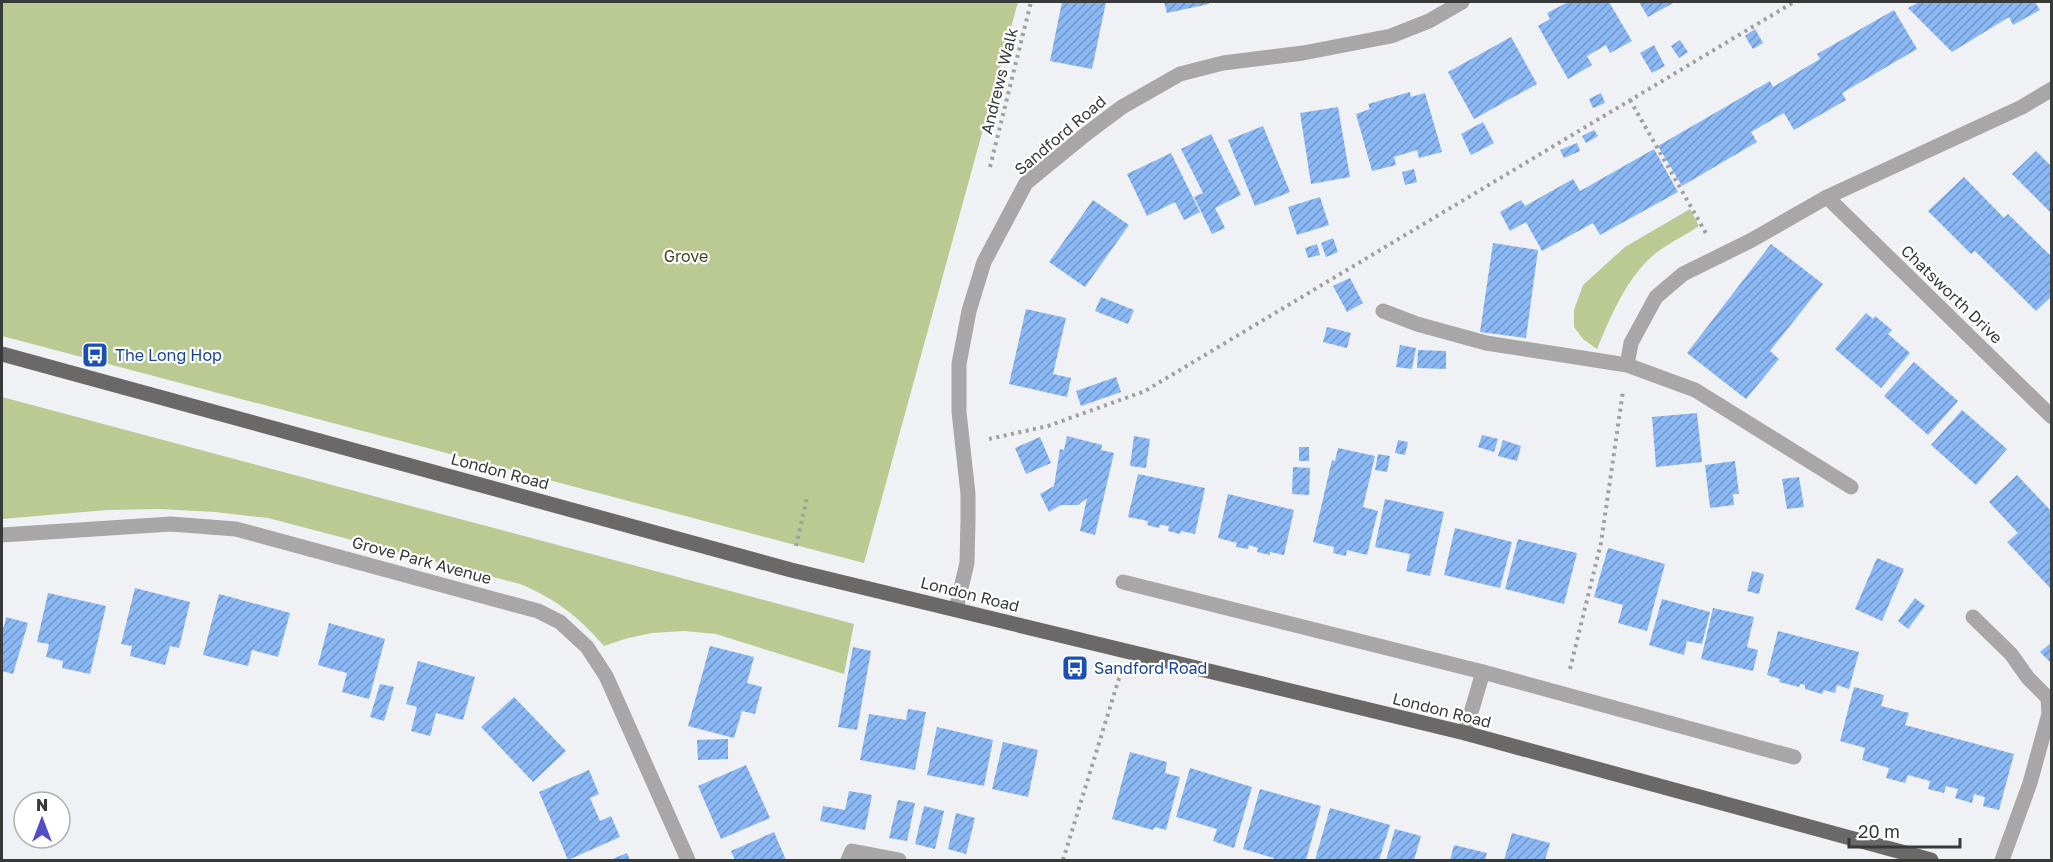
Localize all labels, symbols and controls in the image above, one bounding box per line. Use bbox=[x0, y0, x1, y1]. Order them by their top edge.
street label: Andrews Walk bbox=[976, 26, 1022, 136]
street label: Sandford Road bbox=[1010, 91, 1110, 179]
street label: Chatsworth Drive bbox=[1897, 240, 2007, 348]
park label: Grove bbox=[664, 246, 708, 266]
bus stop icon: The Long Hop bbox=[80, 340, 110, 370]
place label: The Long Hop bbox=[115, 345, 222, 365]
street label: London Road bbox=[449, 448, 551, 494]
street label: Grove Park Avenue bbox=[350, 532, 494, 588]
street label: London Road bbox=[919, 572, 1021, 616]
bus stop icon: Sandford Road bbox=[1060, 653, 1090, 683]
place label: Sandford Road bbox=[1094, 658, 1207, 678]
street label: London Road bbox=[1391, 688, 1493, 732]
north arrow bbox=[12, 790, 72, 850]
text: N bbox=[36, 795, 48, 815]
scale bar bbox=[1849, 811, 1960, 849]
text: 20 m bbox=[1858, 820, 1900, 842]

